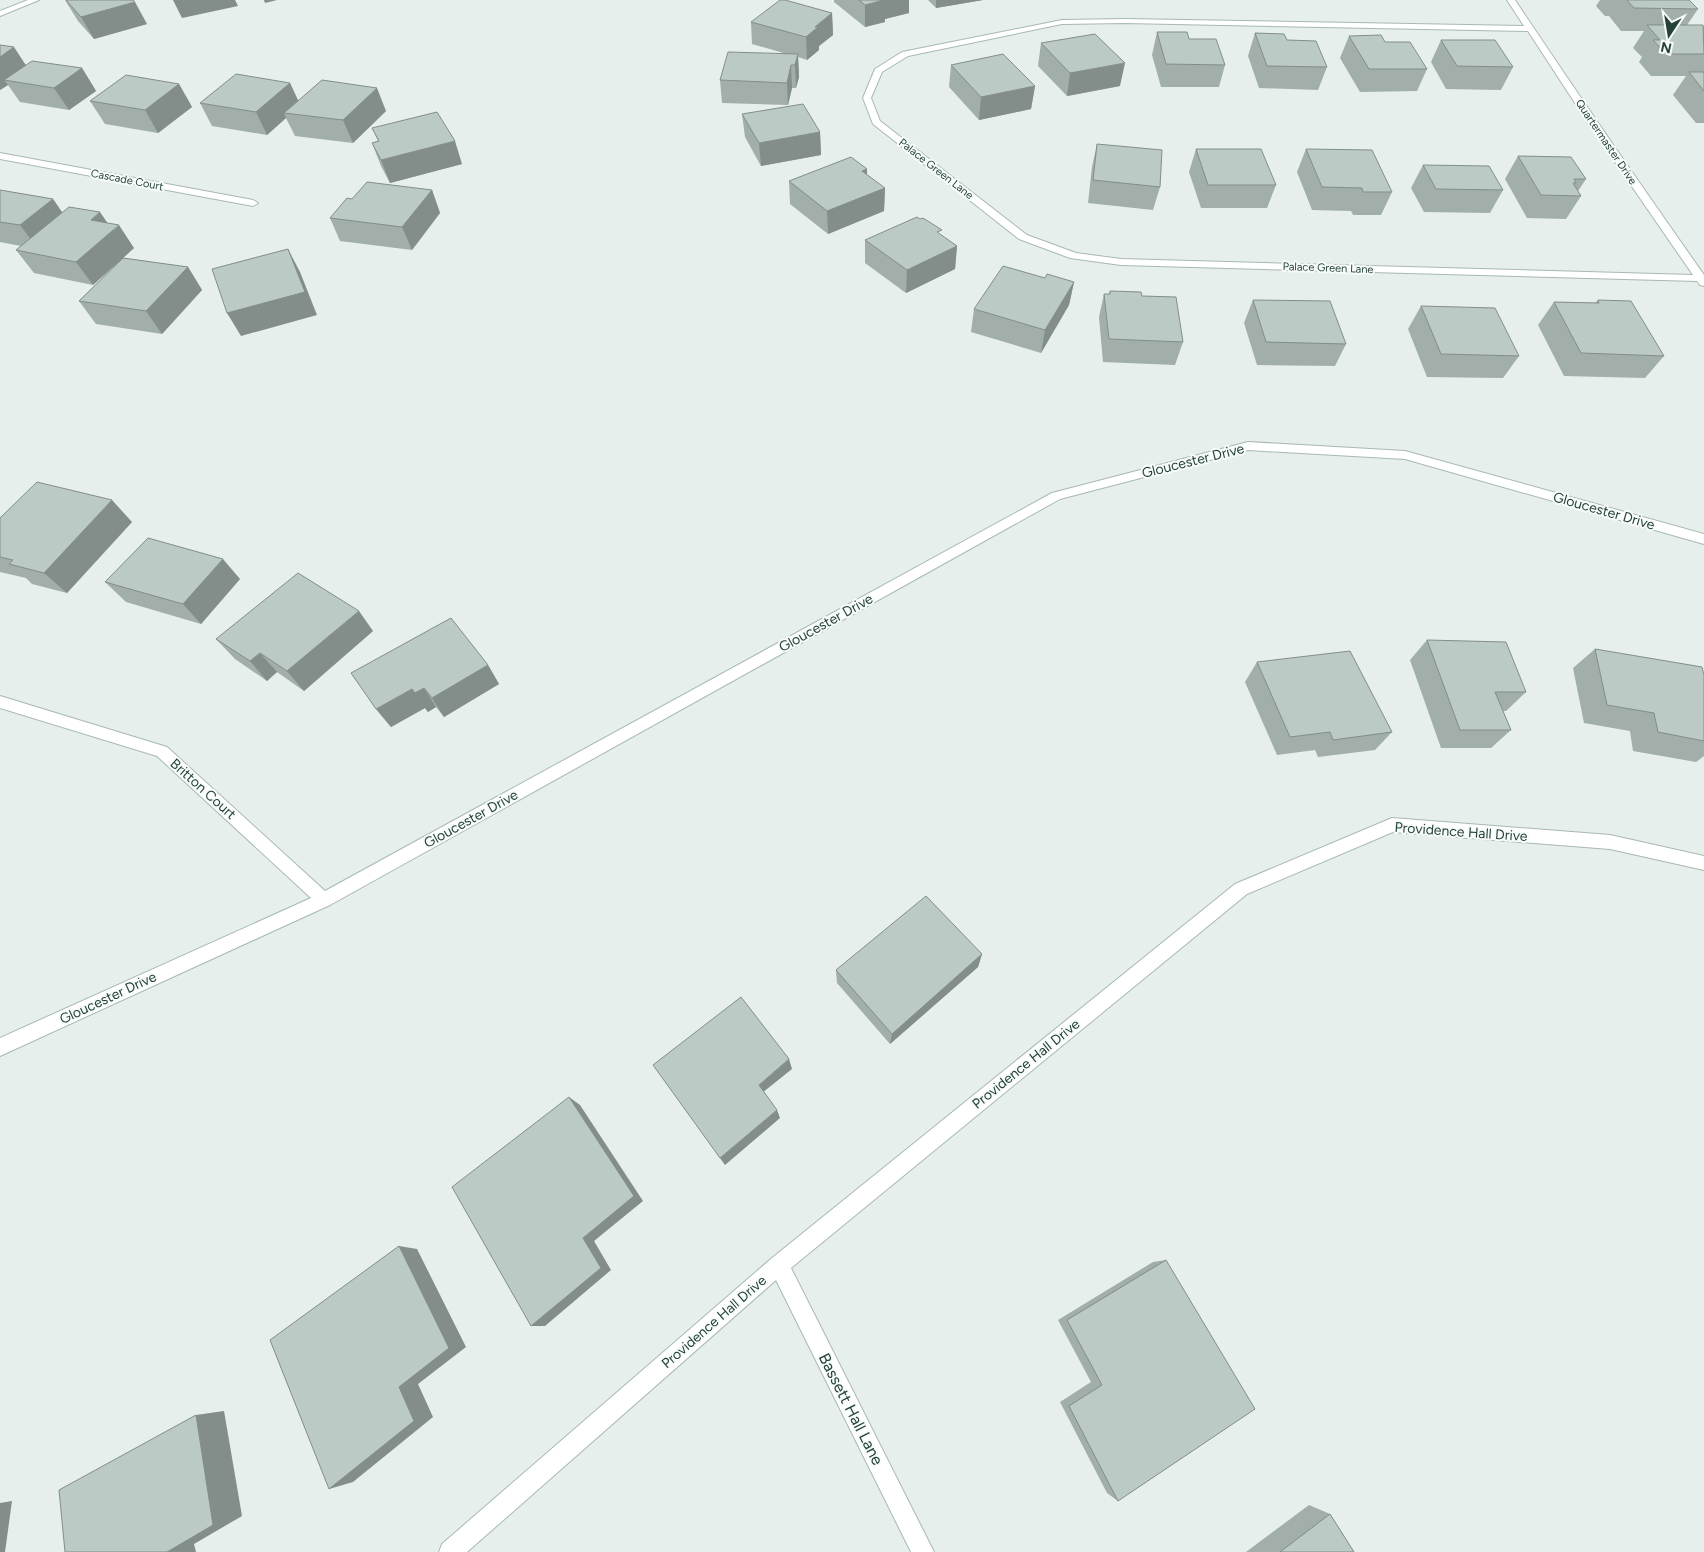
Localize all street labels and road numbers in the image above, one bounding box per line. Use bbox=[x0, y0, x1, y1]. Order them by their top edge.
street label: Quartermaster Drive bbox=[1573, 97, 1639, 187]
street label: Palace Green Lane bbox=[896, 136, 976, 202]
street label: Cascade Court bbox=[90, 167, 164, 193]
street label: Palace Green Lane bbox=[1282, 260, 1374, 276]
street label: Gloucester Drive bbox=[1140, 440, 1246, 482]
street label: Gloucester Drive bbox=[1551, 488, 1657, 534]
street label: Gloucester Drive bbox=[776, 590, 876, 656]
street label: Britton Court bbox=[167, 755, 239, 823]
street label: Gloucester Drive bbox=[421, 786, 521, 852]
street label: Providence Hall Drive bbox=[1394, 819, 1528, 845]
street label: Gloucester Drive bbox=[57, 968, 159, 1028]
street label: Providence Hall Drive bbox=[969, 1015, 1083, 1113]
street label: Providence Hall Drive bbox=[658, 1272, 770, 1372]
street label: Bassett Hall Lane bbox=[815, 1350, 887, 1468]

